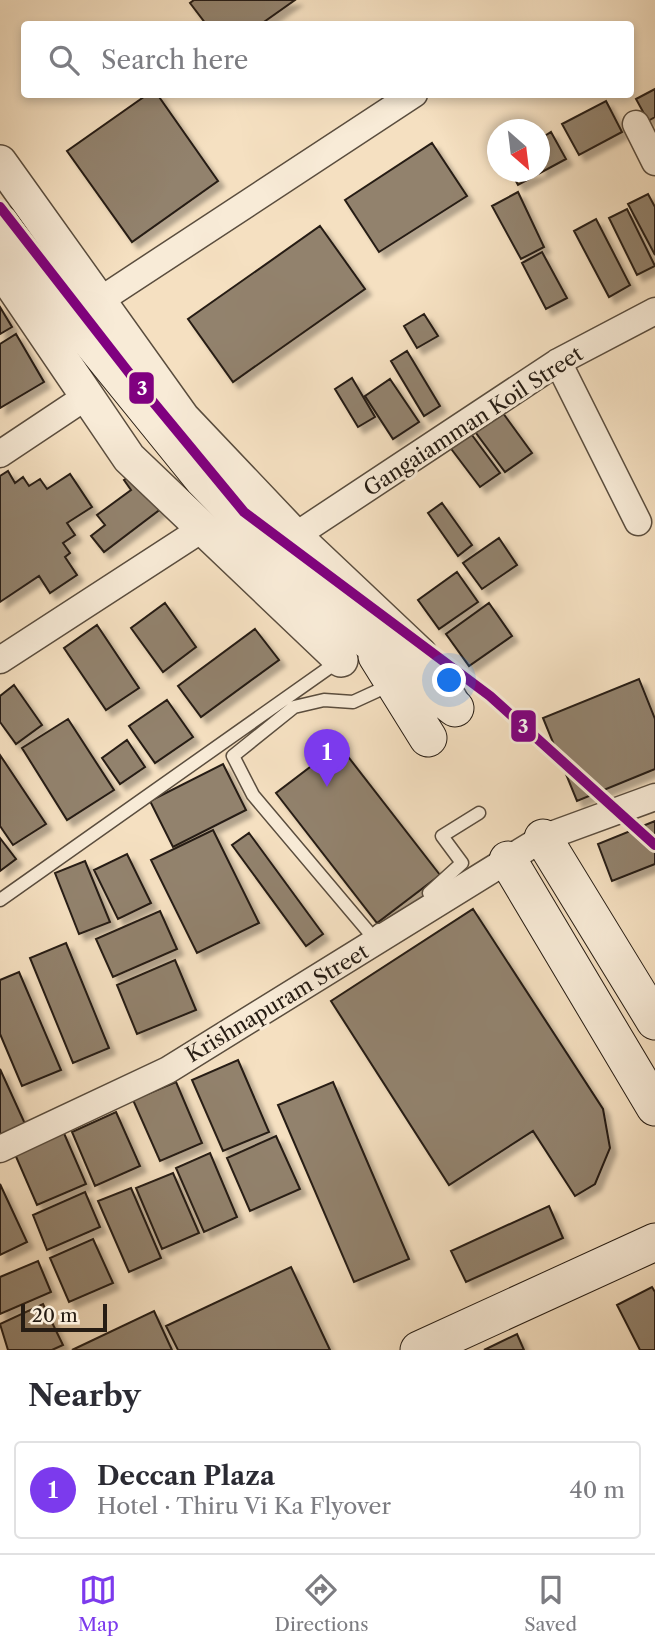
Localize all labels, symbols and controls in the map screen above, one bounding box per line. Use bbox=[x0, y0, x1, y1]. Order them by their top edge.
search box bbox=[21, 21, 634, 98]
icon: search bbox=[45, 41, 83, 79]
text: Search here bbox=[101, 44, 248, 76]
north arrow bbox=[487, 119, 550, 182]
street label: Gangaiamman Koil Street bbox=[359, 341, 588, 501]
line badge: 3 bbox=[128, 371, 155, 405]
text: 3 bbox=[137, 377, 147, 400]
your location bbox=[432, 663, 466, 697]
line badge: 3 bbox=[510, 709, 537, 743]
text: 3 bbox=[518, 715, 528, 738]
pin: 1 bbox=[304, 729, 350, 787]
street label: Krishnapuram Street bbox=[181, 938, 373, 1067]
scale bar bbox=[21, 1301, 107, 1333]
text: 20 m bbox=[32, 1304, 78, 1327]
text: Nearby bbox=[28, 1377, 141, 1414]
text: Deccan Plaza bbox=[97, 1460, 275, 1492]
text: 1 bbox=[48, 1476, 58, 1504]
text: 40 m bbox=[570, 1476, 625, 1504]
text: Hotel · Thiru Vi Ka Flyover bbox=[97, 1492, 391, 1520]
tab: Map bbox=[78, 1571, 119, 1636]
tab: Directions bbox=[275, 1571, 368, 1636]
tab: Saved bbox=[524, 1571, 577, 1636]

